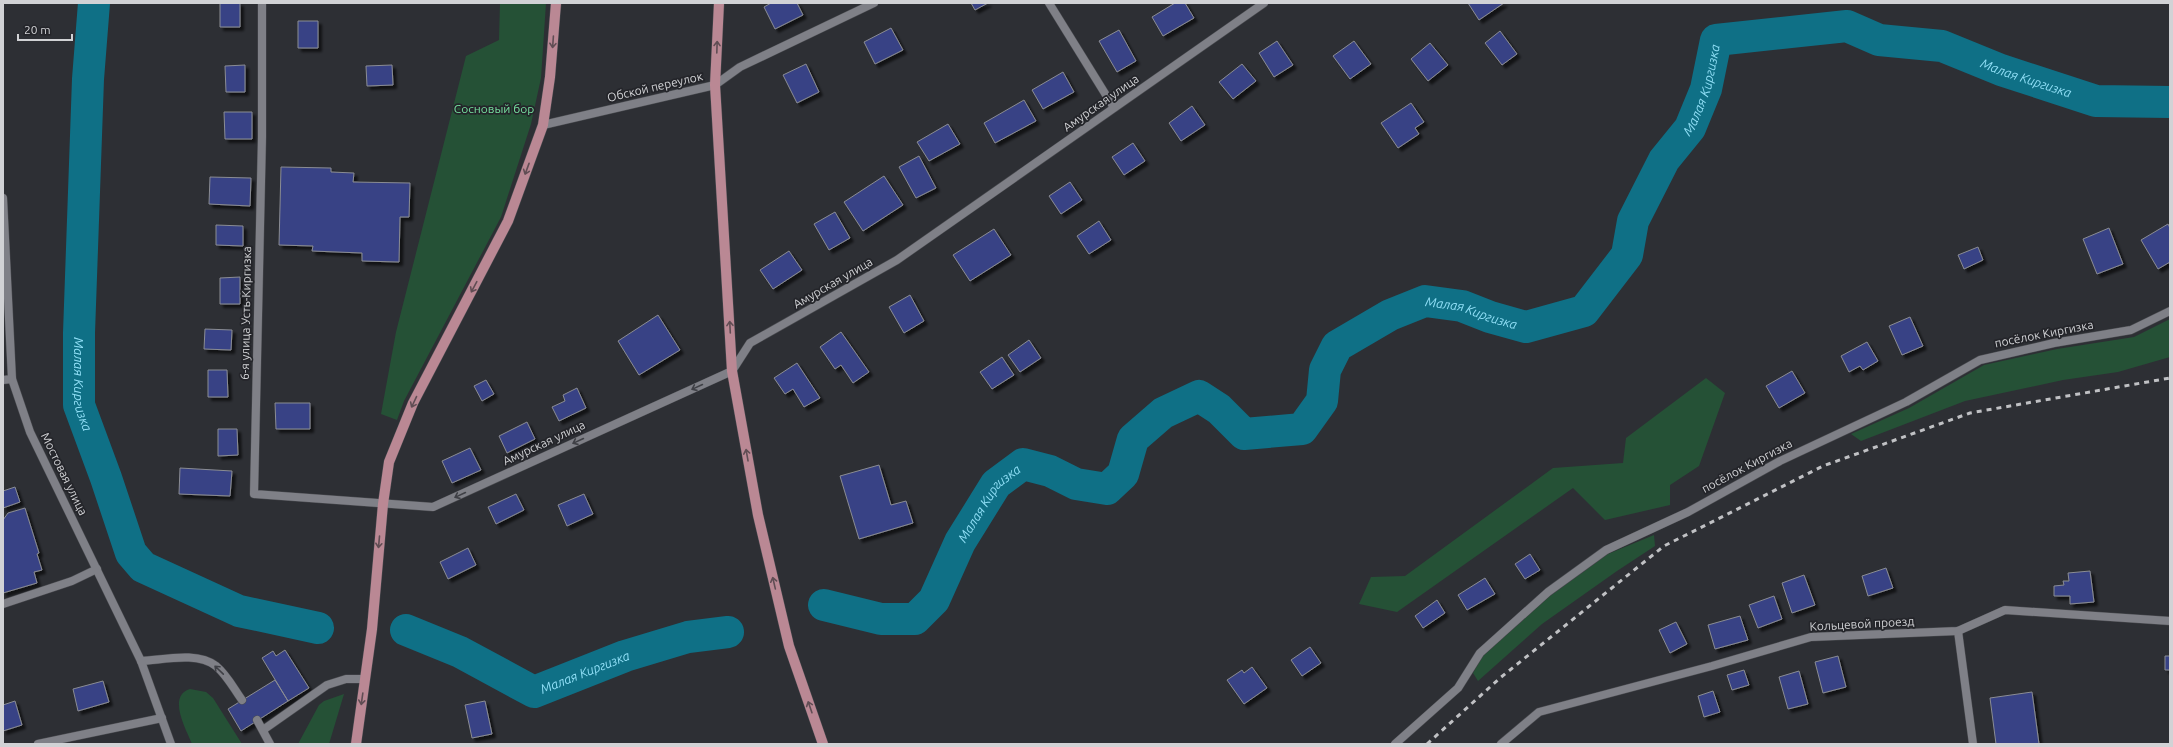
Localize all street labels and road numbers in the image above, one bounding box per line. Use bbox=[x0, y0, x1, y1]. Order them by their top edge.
street label: Обской переулок bbox=[606, 69, 704, 104]
street label: Амурская улица bbox=[1060, 72, 1141, 134]
street label: 6-я улица Усть-Киргизка bbox=[238, 246, 253, 380]
street label: Амурская улица bbox=[791, 255, 875, 311]
street label: посёлок Киргизка bbox=[1993, 318, 2094, 349]
street label: Амурская улица bbox=[501, 418, 587, 467]
street label: Мостовая улица bbox=[39, 430, 90, 517]
street label: посёлок Киргизка bbox=[1699, 436, 1794, 495]
street label: Кольцевой проезд bbox=[1809, 614, 1915, 633]

